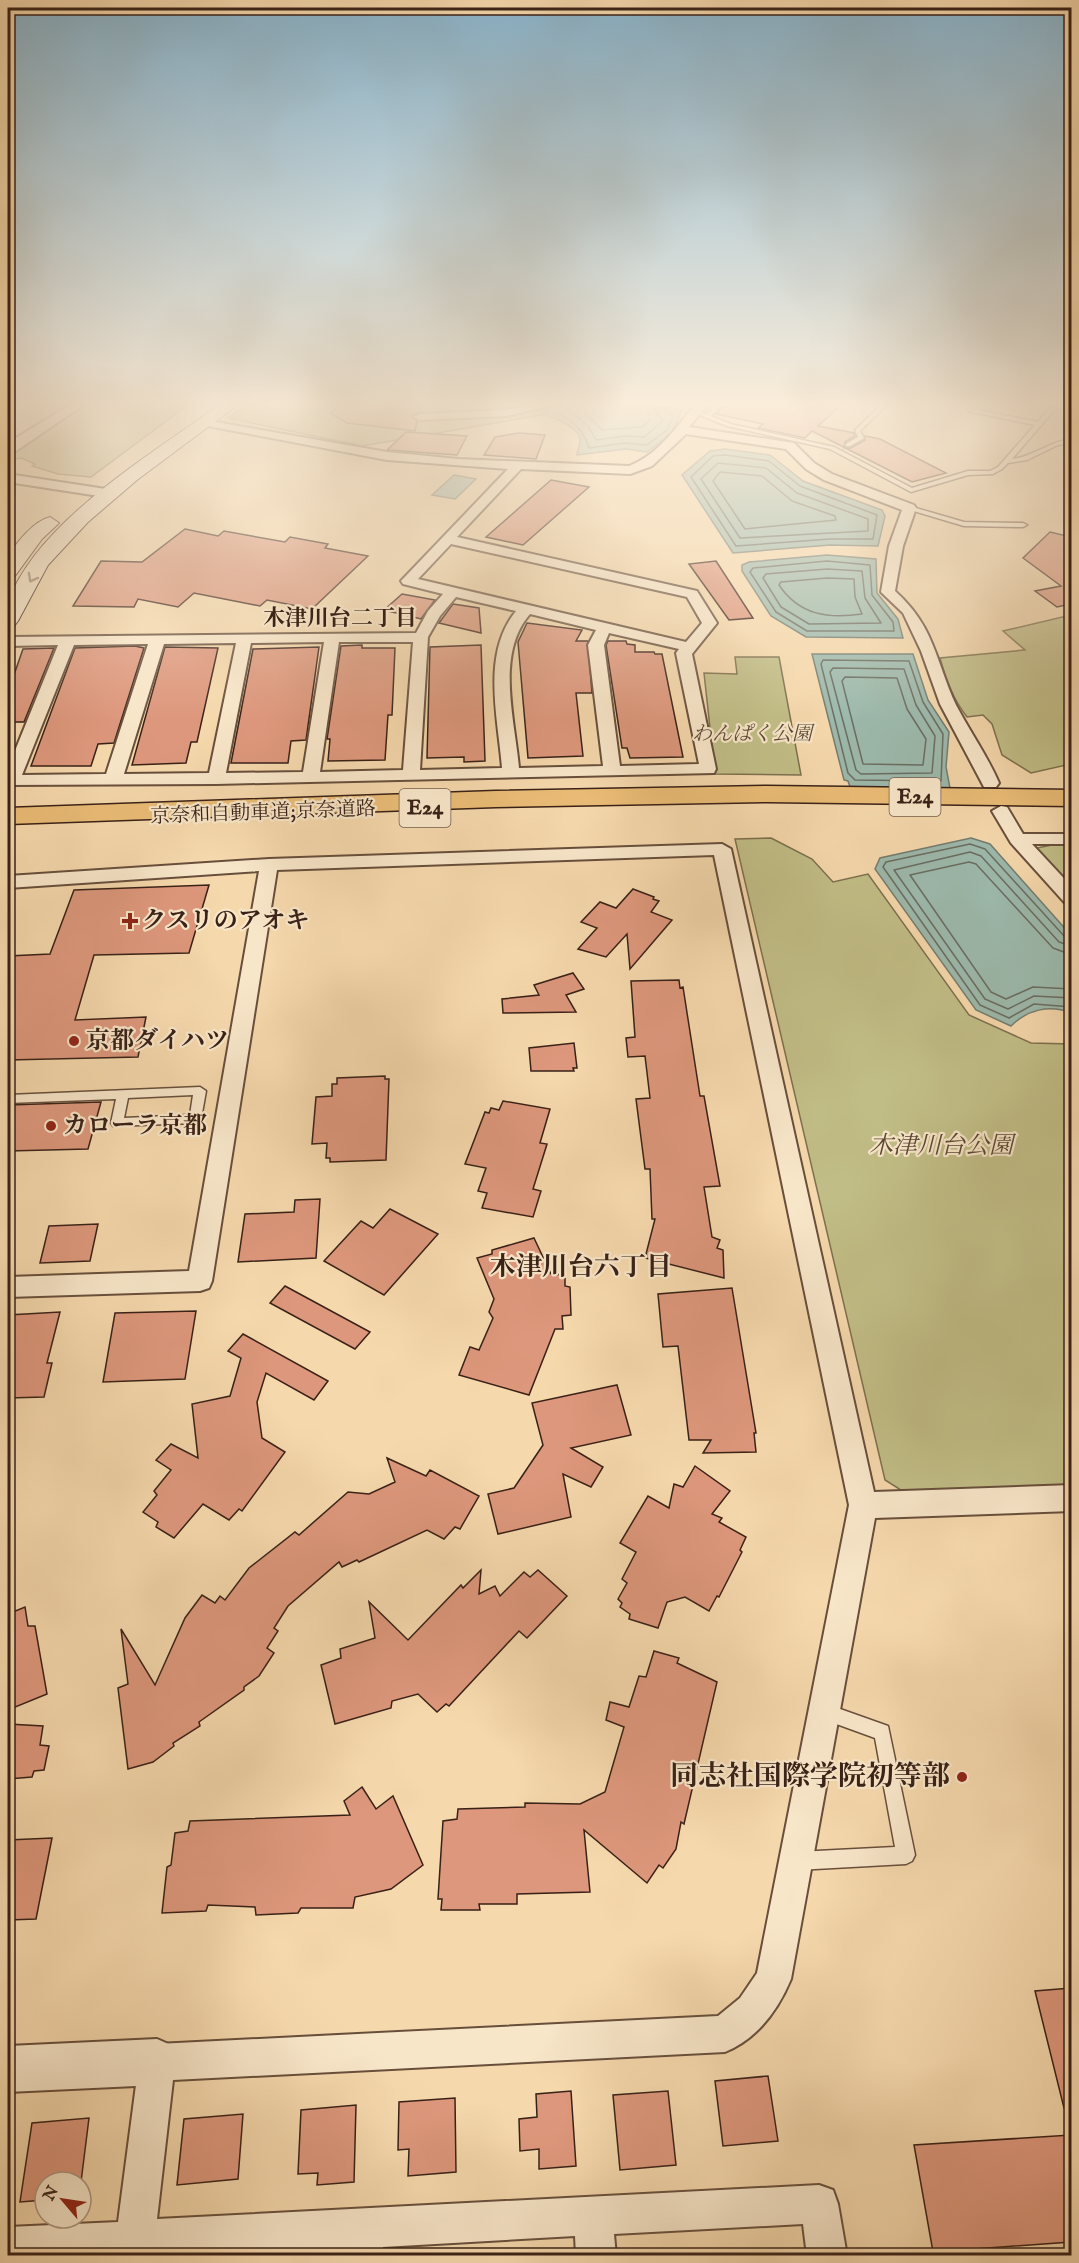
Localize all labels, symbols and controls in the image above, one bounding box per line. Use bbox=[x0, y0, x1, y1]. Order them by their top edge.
one-way arrow bbox=[28, 572, 39, 582]
district label: 木津川台二丁目 bbox=[263, 605, 417, 633]
park label: わんぱく公園 bbox=[692, 722, 815, 747]
road number: E24 bbox=[890, 778, 940, 816]
road number: E24 bbox=[400, 789, 450, 827]
street label: 京奈和自動車道;京奈道路 bbox=[150, 797, 376, 829]
place label: クスリのアオキ bbox=[142, 906, 310, 937]
marker: クスリのアオキ bbox=[123, 914, 137, 928]
place label: 京都ダイハツ bbox=[86, 1026, 229, 1057]
marker: 京都ダイハツ bbox=[67, 1034, 81, 1048]
place label: カローラ京都 bbox=[63, 1111, 207, 1142]
marker: カローラ京都 bbox=[44, 1119, 58, 1133]
park label: 木津川台公園 bbox=[869, 1131, 1017, 1162]
district label: 木津川台六丁目 bbox=[490, 1251, 672, 1284]
place label: 同志社国際学院初等部 bbox=[670, 1760, 950, 1795]
marker: 同志社国際学院初等部 bbox=[955, 1770, 969, 1784]
north arrow bbox=[33, 2170, 93, 2230]
text: N bbox=[39, 2183, 64, 2205]

